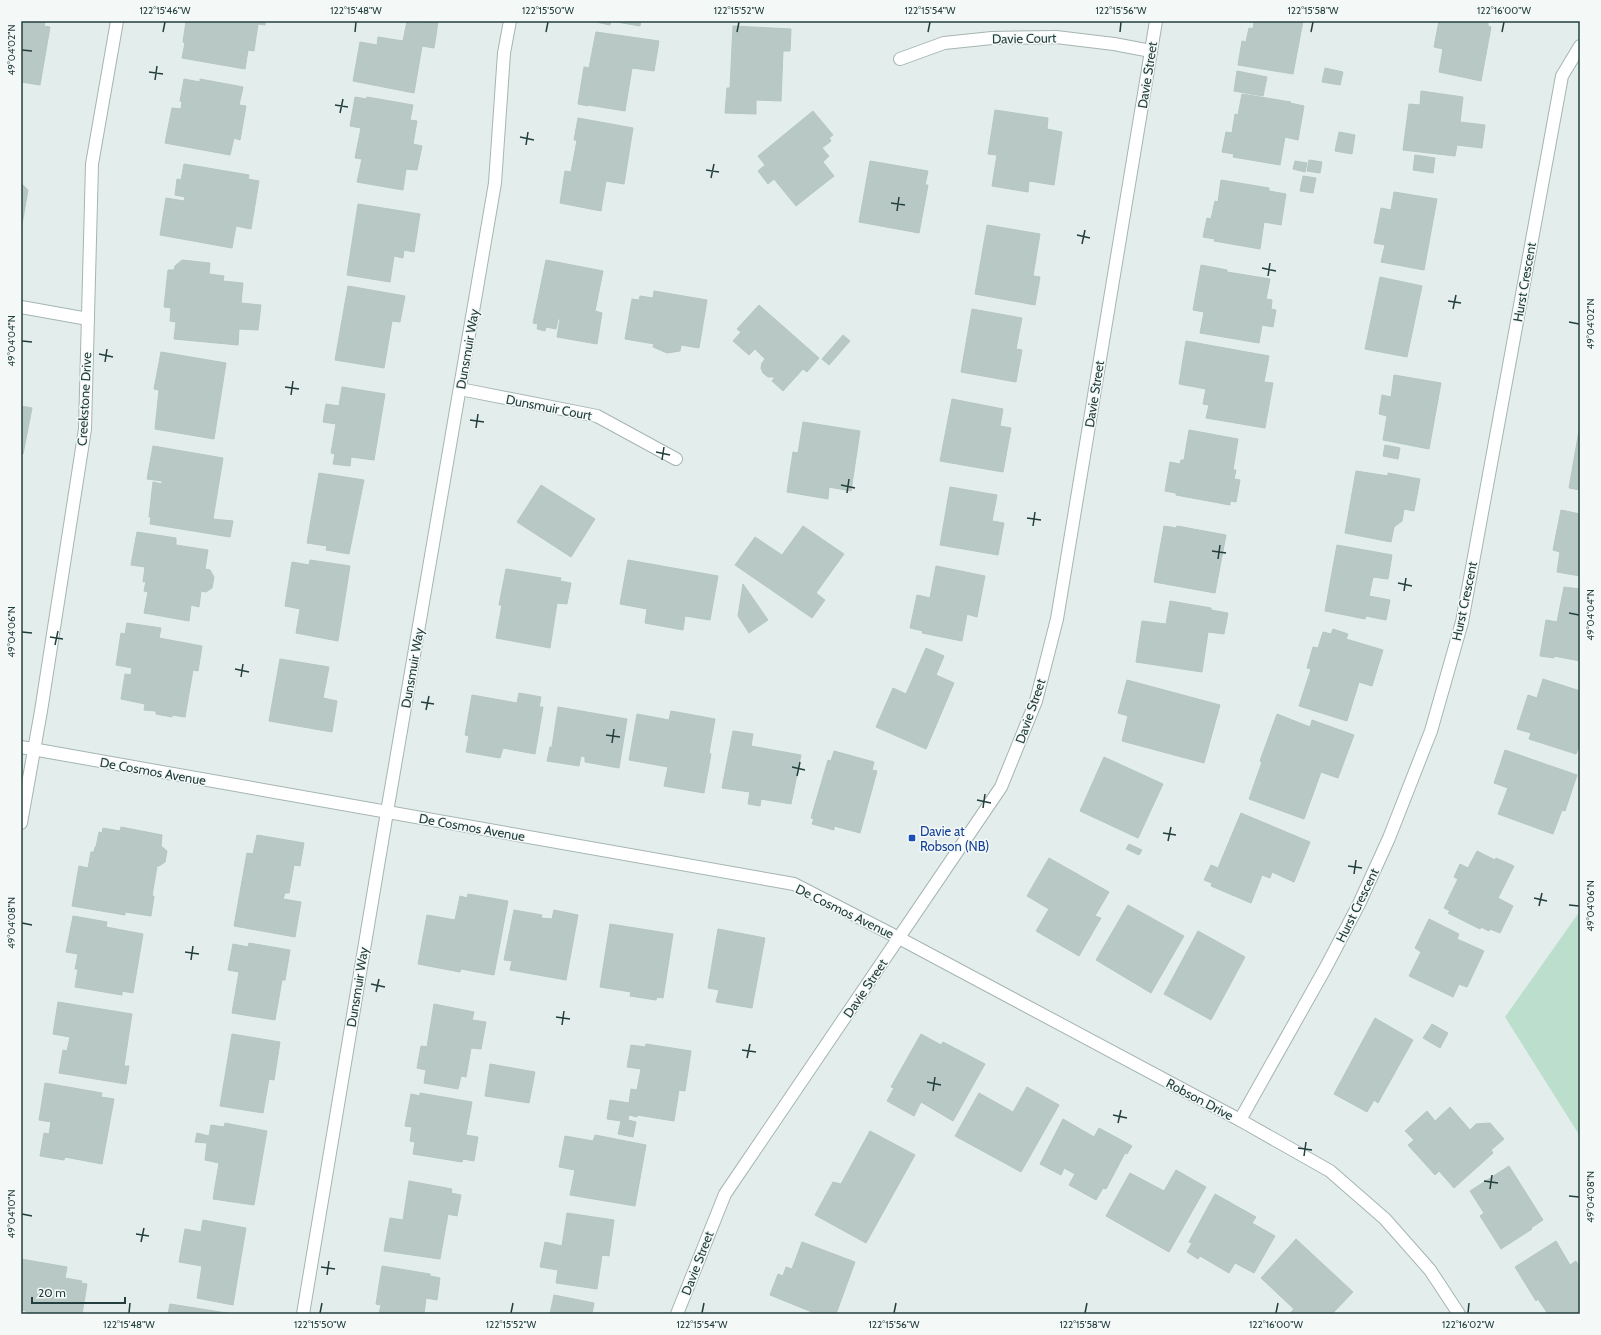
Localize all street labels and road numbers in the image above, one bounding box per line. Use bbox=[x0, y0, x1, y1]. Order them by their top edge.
street label: Davie Court bbox=[992, 29, 1057, 47]
street label: Davie Street bbox=[1134, 40, 1160, 110]
street label: Hurst Crescent bbox=[1509, 240, 1539, 323]
street label: Dunsmuir Way bbox=[452, 307, 482, 390]
street label: Creekstone Drive bbox=[74, 351, 94, 446]
street label: Davie Street bbox=[1081, 359, 1107, 429]
street label: Dunsmuir Court bbox=[505, 391, 594, 423]
street label: Hurst Crescent bbox=[1448, 559, 1480, 642]
street label: Dunsmuir Way bbox=[397, 626, 427, 709]
street label: Davie Street bbox=[1011, 676, 1049, 746]
street label: De Cosmos Avenue bbox=[99, 754, 208, 788]
street label: De Cosmos Avenue bbox=[418, 810, 527, 844]
street label: Hurst Crescent bbox=[1332, 865, 1382, 945]
street label: De Cosmos Avenue bbox=[793, 880, 897, 942]
street label: Dunsmuir Way bbox=[343, 945, 371, 1028]
street label: Davie Street bbox=[839, 955, 891, 1020]
street label: Robson Drive bbox=[1164, 1075, 1237, 1124]
street label: Davie Street bbox=[677, 1228, 717, 1297]

